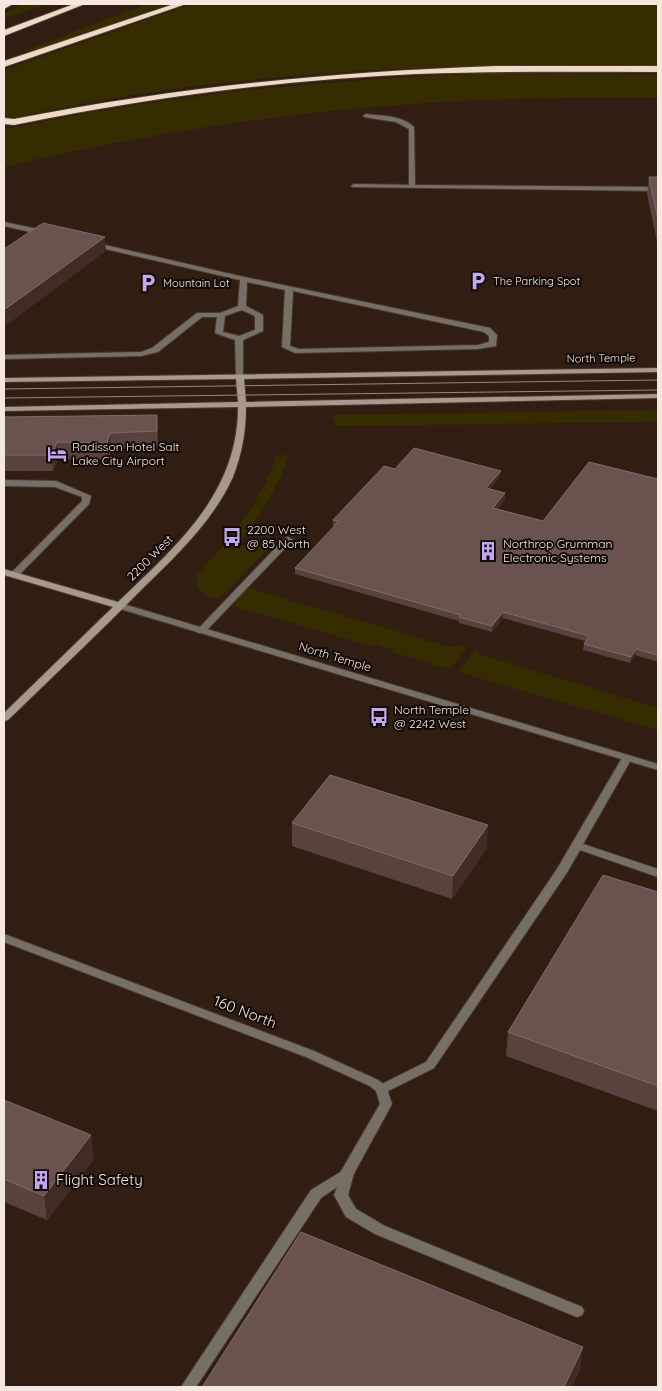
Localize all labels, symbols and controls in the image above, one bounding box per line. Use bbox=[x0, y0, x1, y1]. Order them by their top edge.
parking icon: The Parking Spot bbox=[467, 270, 489, 292]
parking icon: Mountain Lot bbox=[137, 272, 159, 294]
place label: The Parking Spot bbox=[493, 274, 580, 288]
place label: Mountain Lot bbox=[163, 276, 230, 290]
street label: North Temple bbox=[567, 350, 635, 366]
place label: Radisson Hotel Salt Lake City Airport bbox=[72, 439, 179, 468]
hotel icon: Radisson Hotel Salt Lake City Airport bbox=[46, 443, 68, 465]
place label: 2200 West @ 85 North bbox=[247, 522, 310, 551]
bus stop icon: 2200 West @ 85 North bbox=[221, 526, 243, 548]
street label: 2200 West bbox=[124, 532, 176, 584]
place label: Northrop Grumman Electronic Systems bbox=[503, 536, 613, 565]
building icon: Northrop Grumman Electronic Systems bbox=[477, 540, 499, 562]
street label: North Temple bbox=[297, 638, 373, 675]
place label: North Temple @ 2242 West bbox=[394, 702, 469, 731]
bus stop icon: North Temple @ 2242 West bbox=[368, 706, 390, 728]
street label: 160 North bbox=[211, 991, 279, 1032]
building icon: Flight Safety bbox=[30, 1169, 52, 1191]
place label: Flight Safety bbox=[56, 1170, 143, 1189]

